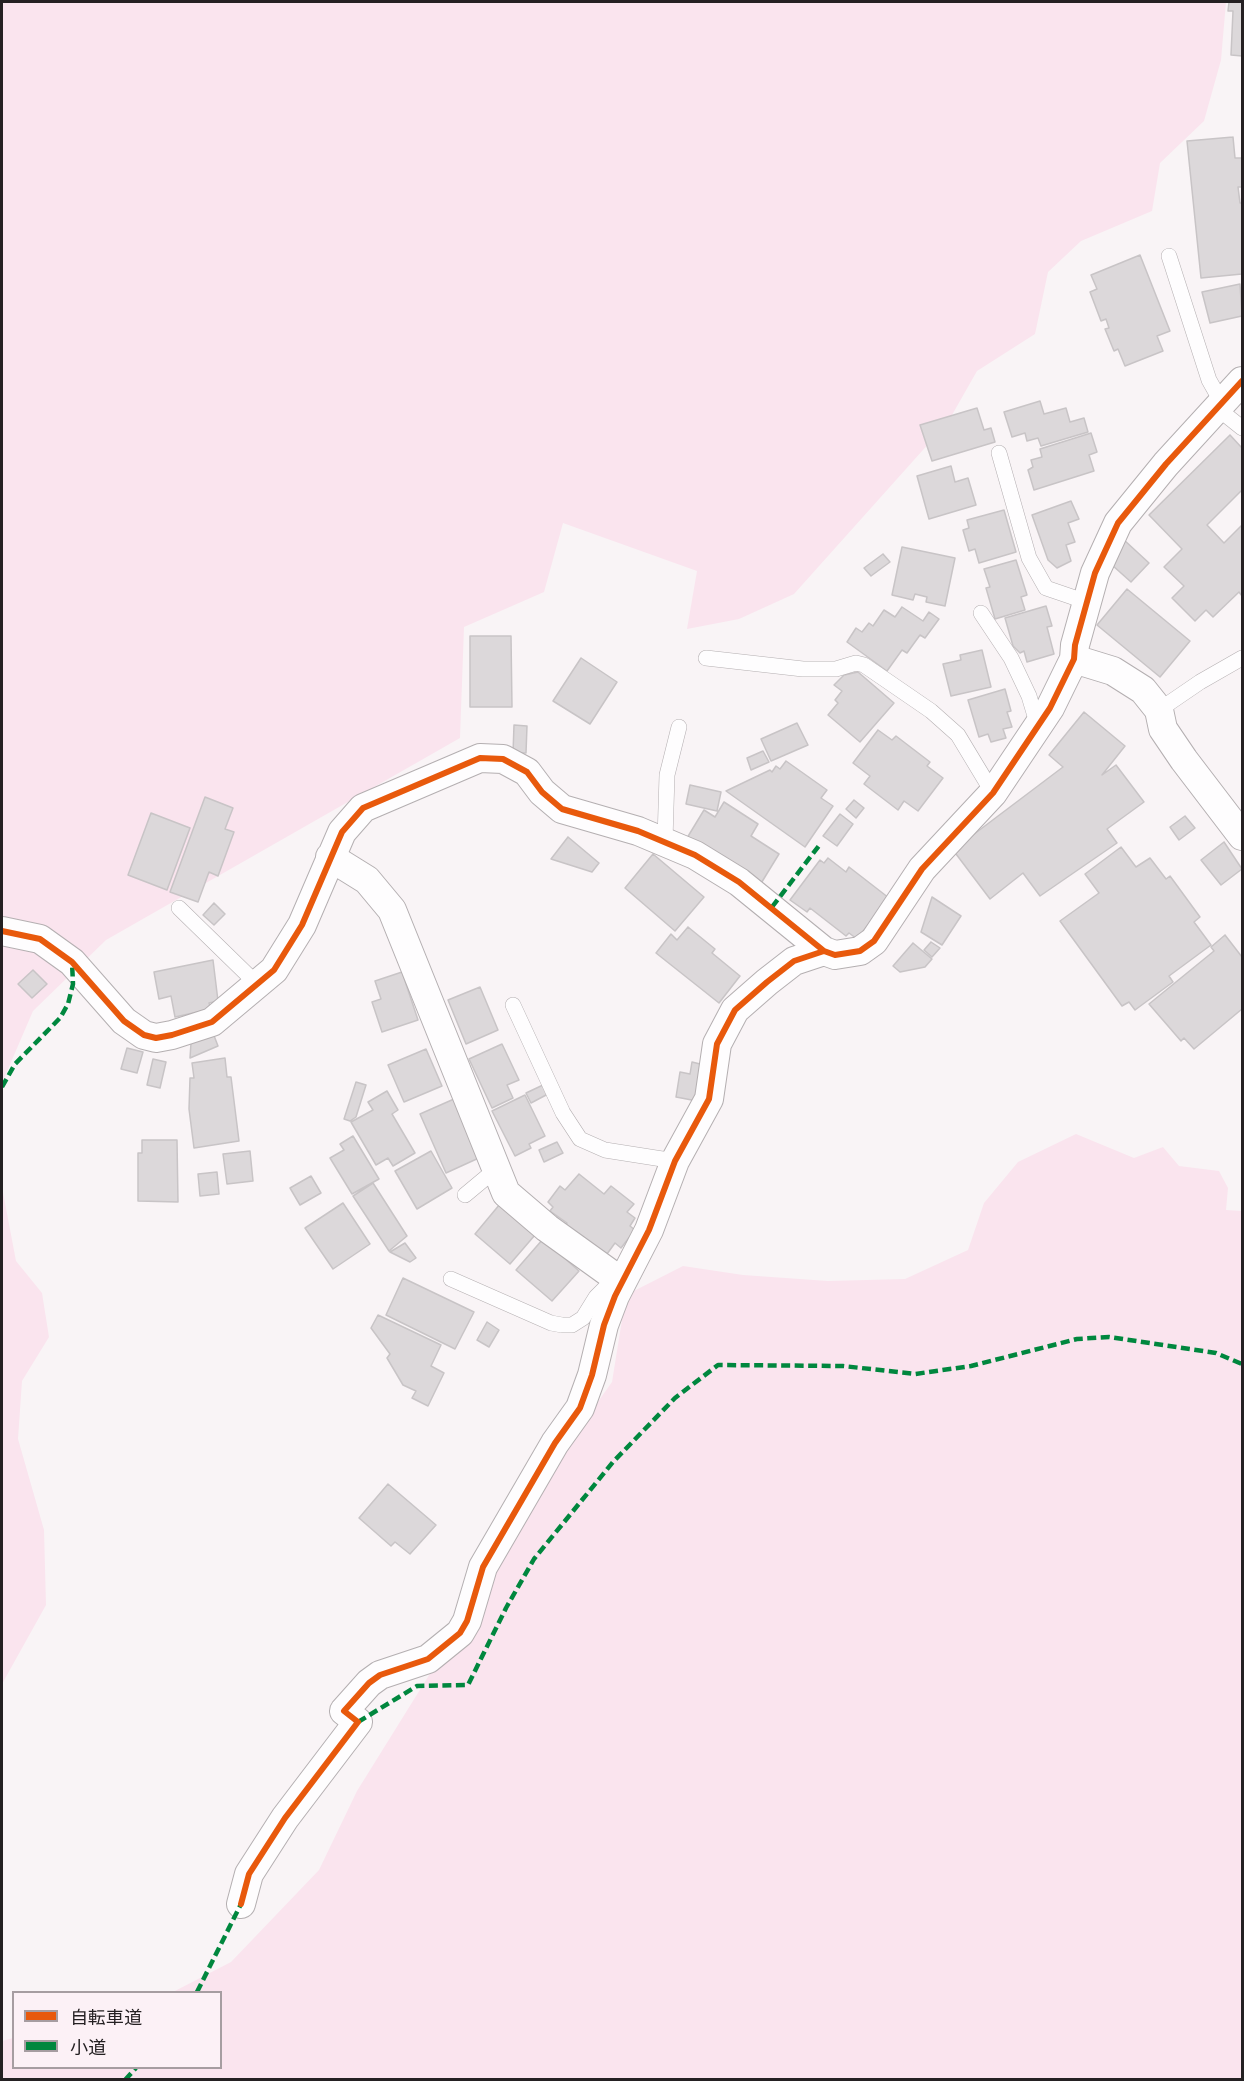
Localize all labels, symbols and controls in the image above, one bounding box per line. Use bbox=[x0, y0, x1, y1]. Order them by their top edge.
legend bbox=[12, 1991, 222, 2069]
text: 自転車道 bbox=[70, 2006, 142, 2029]
text: 小道 bbox=[70, 2036, 106, 2059]

